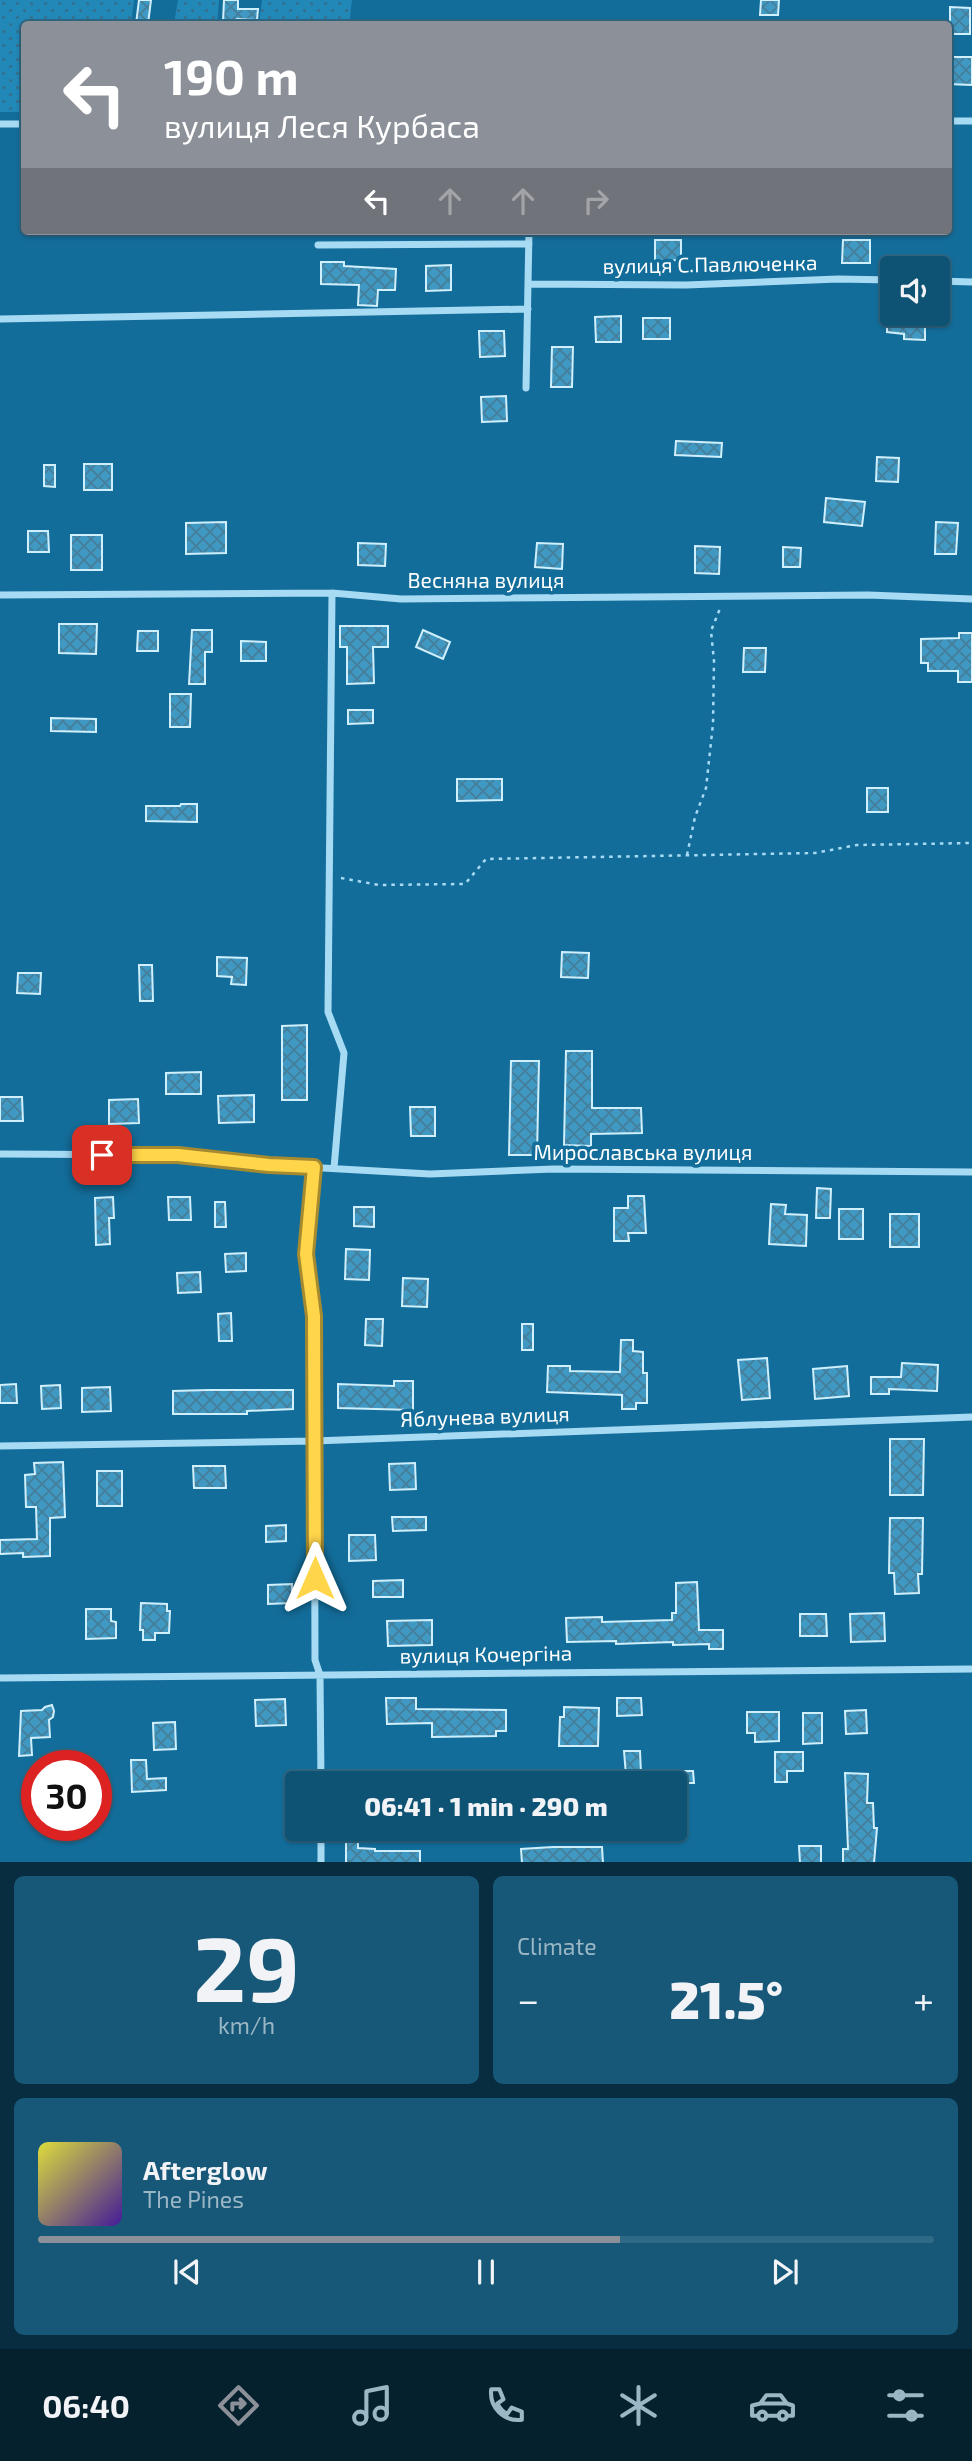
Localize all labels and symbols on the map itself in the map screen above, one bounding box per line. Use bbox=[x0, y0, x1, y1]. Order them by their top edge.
street label: вулиця С.Павлюченка bbox=[602, 249, 818, 279]
street label: Весняна вулиця bbox=[408, 567, 564, 593]
pin bbox=[72, 1125, 132, 1185]
street label: Мирославська вулиця bbox=[534, 1139, 753, 1165]
street label: Яблунева вулиця bbox=[400, 1400, 570, 1432]
position arrow bbox=[278, 1541, 352, 1615]
street label: вулиця Кочергіна bbox=[399, 1639, 573, 1669]
speed limit sign: 30 bbox=[21, 1750, 112, 1841]

